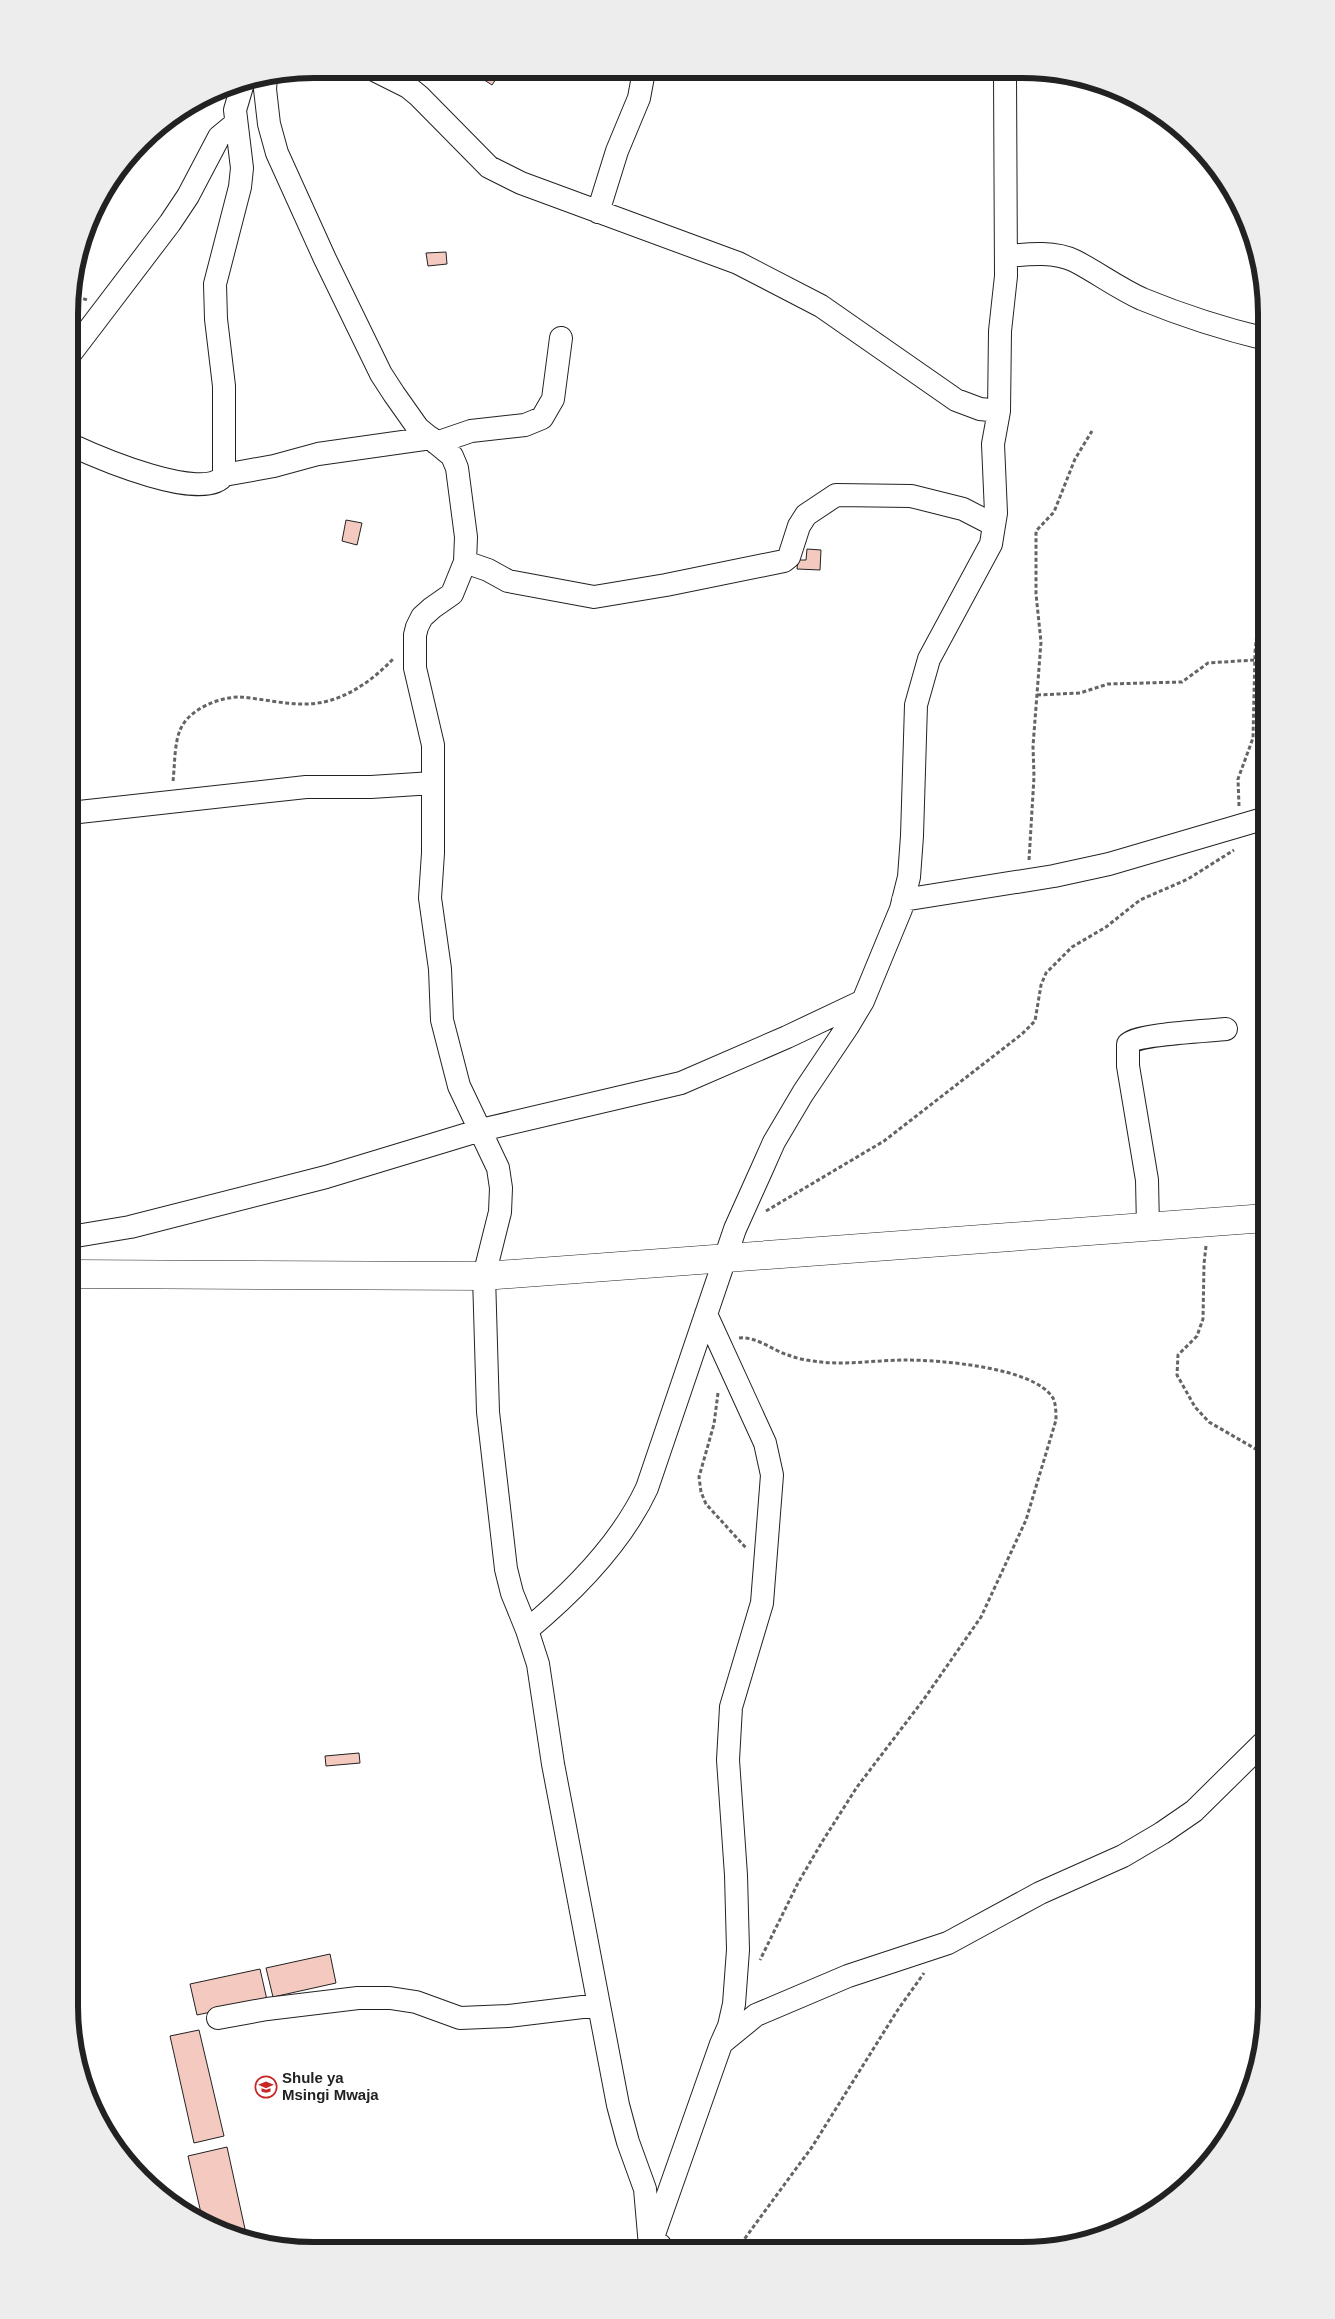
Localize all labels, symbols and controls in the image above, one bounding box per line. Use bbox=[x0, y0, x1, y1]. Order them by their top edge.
place label: Shule ya Msingi Mwaja bbox=[282, 2069, 379, 2103]
school or university icon: Shule ya Msingi Mwaja bbox=[254, 2075, 278, 2099]

